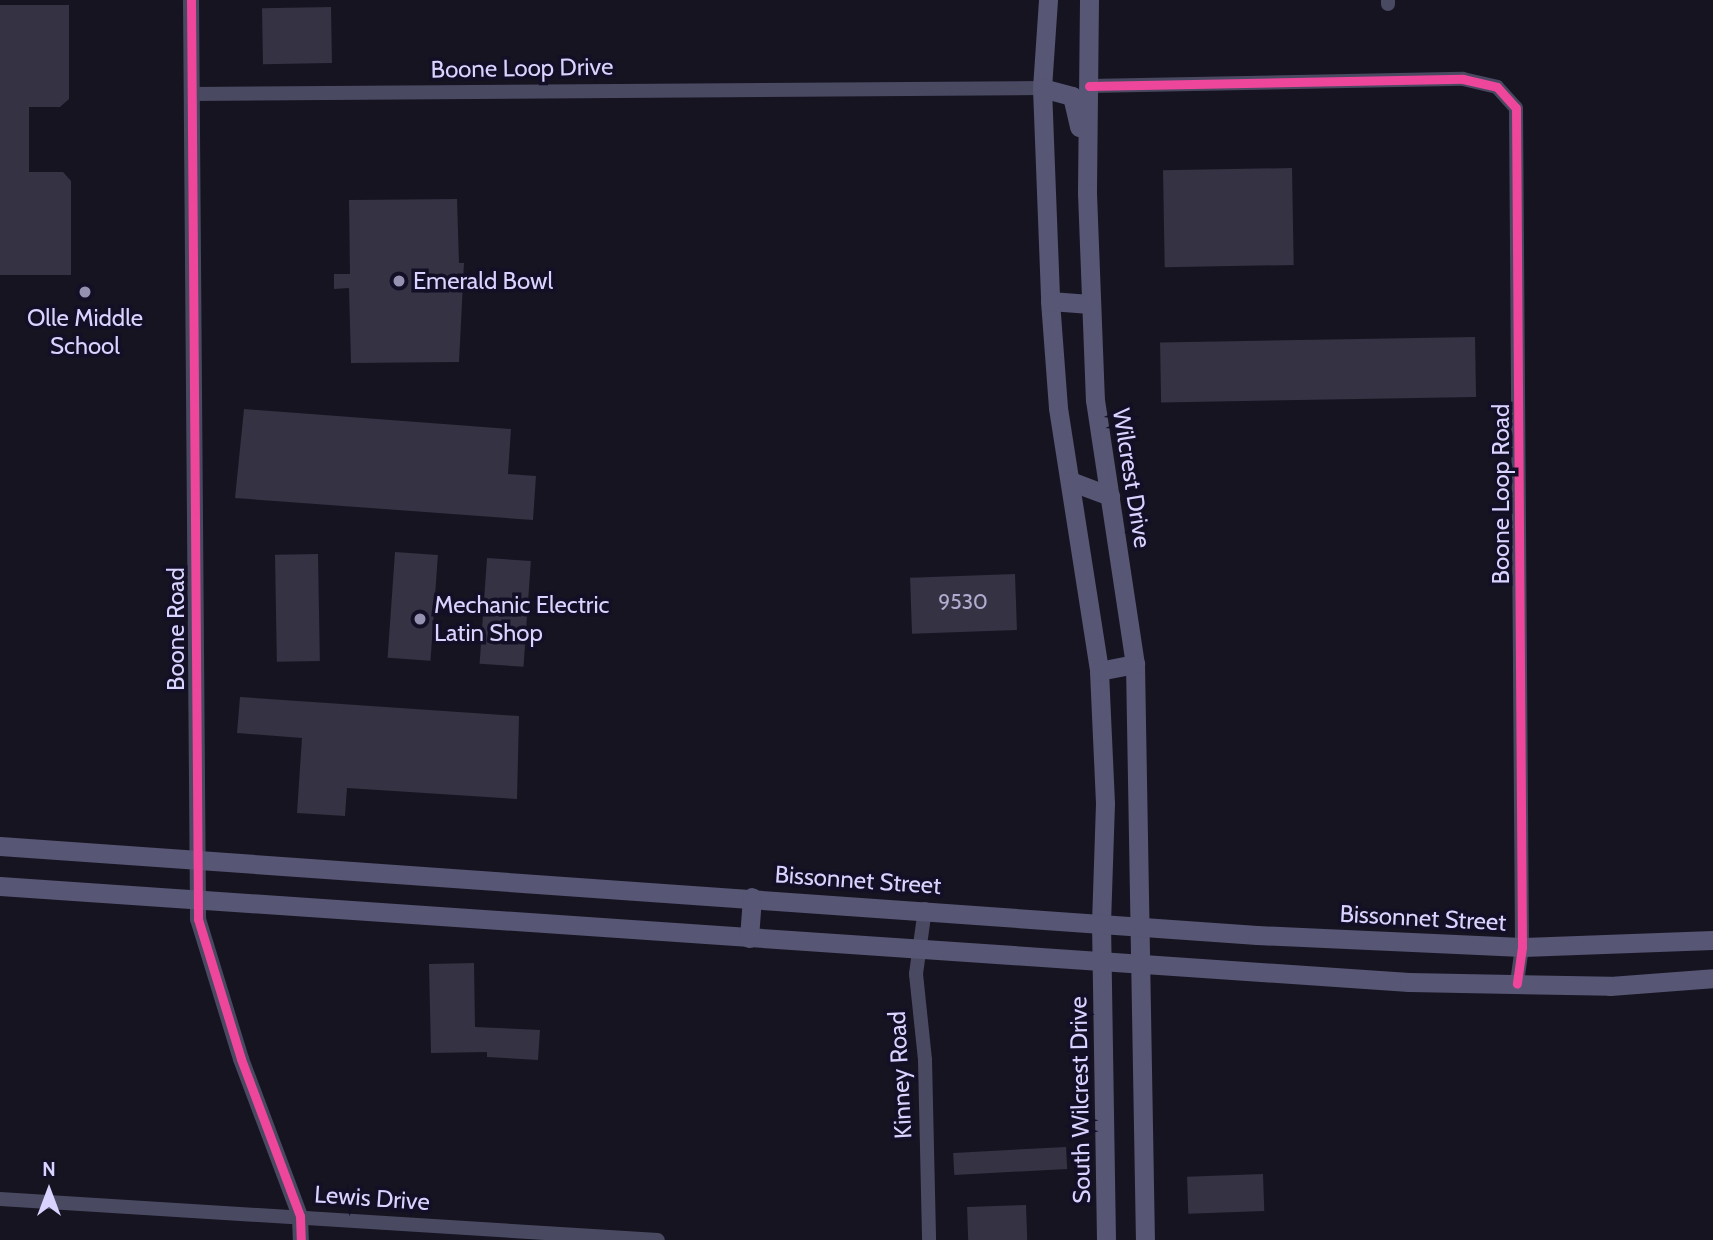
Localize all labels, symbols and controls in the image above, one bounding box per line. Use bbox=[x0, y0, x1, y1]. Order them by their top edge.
street label: Boone Loop Drive bbox=[430, 52, 614, 84]
place label: Emerald Bowl bbox=[413, 267, 553, 295]
marker: Emerald Bowl bbox=[391, 273, 407, 289]
marker: Olle Middle School bbox=[77, 284, 93, 300]
place label: Olle Middle School bbox=[27, 304, 143, 360]
street label: Boone Loop Road bbox=[1487, 404, 1515, 584]
street label: Wilcrest Drive bbox=[1107, 406, 1157, 550]
street label: Boone Road bbox=[162, 567, 190, 691]
house number: 9530 bbox=[938, 589, 988, 615]
place label: Mechanic Electric Latin Shop bbox=[434, 591, 609, 647]
marker: Mechanic Electric Latin Shop bbox=[412, 611, 428, 627]
street label: Bissonnet Street bbox=[774, 860, 942, 900]
street label: Bissonnet Street bbox=[1339, 899, 1507, 937]
street label: South Wilcrest Drive bbox=[1064, 996, 1096, 1204]
street label: Kinney Road bbox=[882, 1010, 918, 1140]
north arrow bbox=[14, 1156, 84, 1226]
text: N bbox=[42, 1158, 56, 1181]
street label: Lewis Drive bbox=[313, 1180, 431, 1216]

